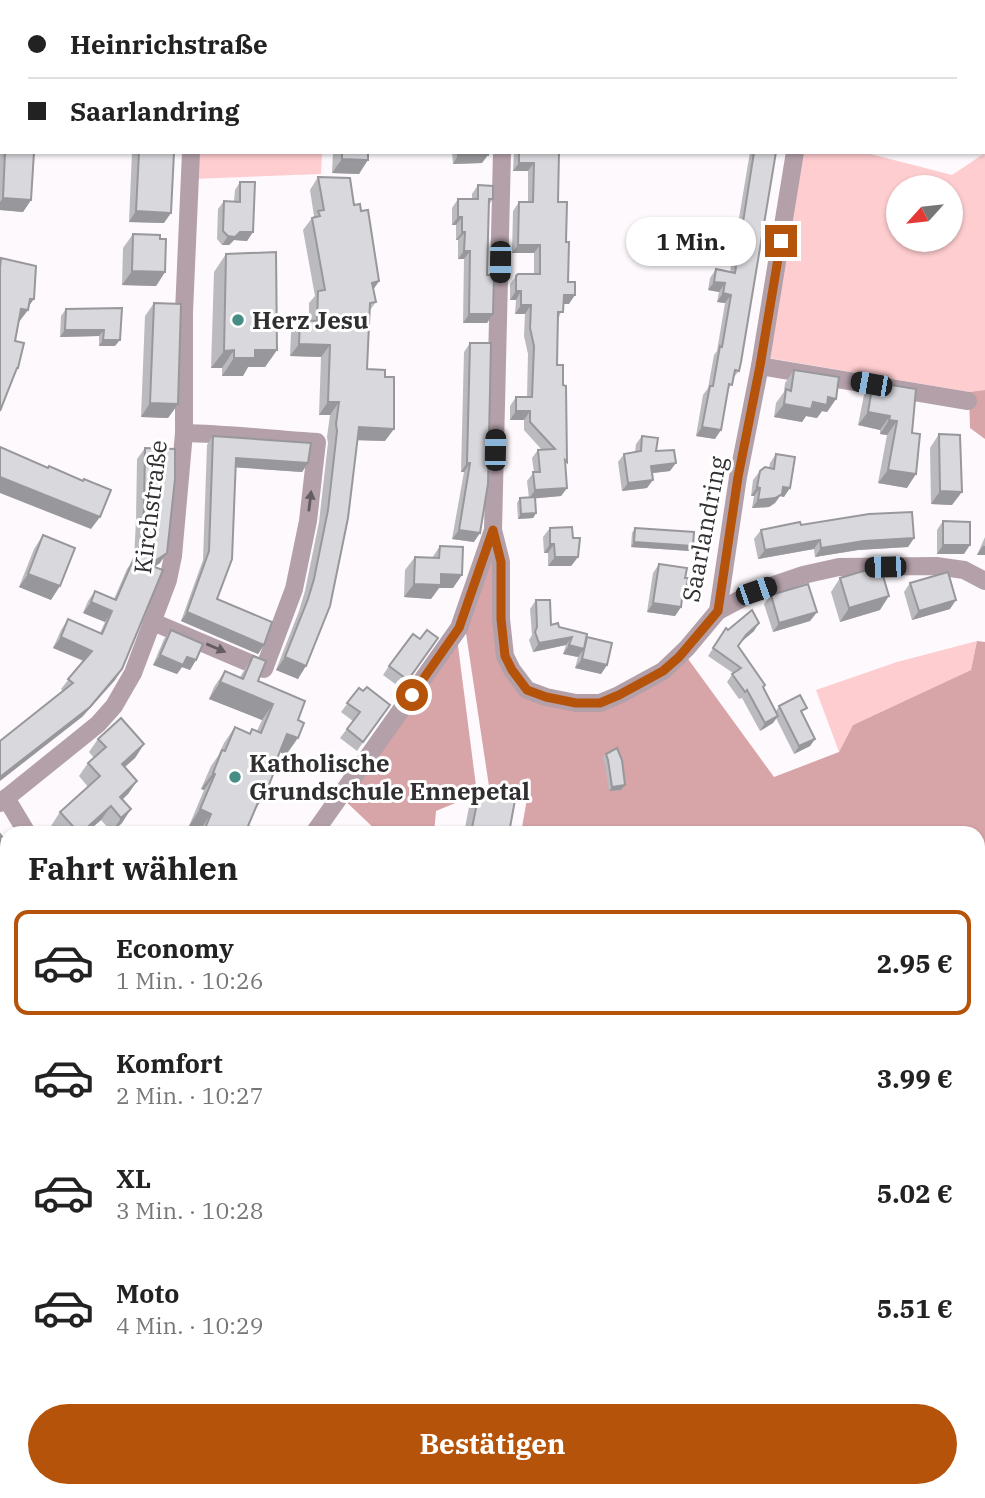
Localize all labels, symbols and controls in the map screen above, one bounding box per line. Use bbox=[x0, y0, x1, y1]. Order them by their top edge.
text: Heinrichstraße bbox=[70, 27, 268, 61]
text: Saarlandring bbox=[70, 94, 240, 128]
north arrow bbox=[886, 175, 962, 252]
map controls bbox=[886, 175, 963, 252]
callout: 1 Min. bbox=[627, 216, 756, 266]
route end bbox=[765, 225, 797, 257]
text: 1 Min. bbox=[656, 226, 726, 256]
car bbox=[490, 241, 511, 283]
place label: Herz Jesu bbox=[252, 304, 368, 336]
marker: Herz Jesu bbox=[230, 312, 246, 328]
car bbox=[849, 370, 894, 398]
car bbox=[485, 429, 506, 471]
street label: Kirchstraße bbox=[126, 438, 174, 576]
street label: Saarlandring bbox=[674, 453, 734, 605]
one-way arrow bbox=[305, 490, 316, 512]
car bbox=[864, 556, 907, 578]
car bbox=[733, 574, 780, 608]
one-way arrow bbox=[206, 642, 226, 654]
route start bbox=[396, 679, 428, 711]
place label: Katholische Grundschule Ennepetal bbox=[249, 747, 530, 807]
marker: Katholische Grundschule Ennepetal bbox=[227, 769, 243, 785]
text: Fahrt wählen bbox=[28, 847, 238, 889]
icon: car bbox=[32, 931, 95, 994]
text: Economy bbox=[116, 931, 234, 965]
text: 2.95 € bbox=[877, 946, 953, 980]
text: 1 Min. · 10:26 bbox=[116, 965, 263, 995]
icon: car bbox=[32, 1046, 95, 1109]
text: Komfort bbox=[116, 1046, 223, 1080]
text: 3.99 € bbox=[877, 1061, 953, 1095]
text: 2 Min. · 10:27 bbox=[116, 1080, 263, 1110]
icon: car bbox=[32, 1161, 95, 1224]
text: XL bbox=[116, 1161, 151, 1195]
text: 5.02 € bbox=[877, 1176, 953, 1210]
text: 3 Min. · 10:28 bbox=[116, 1195, 263, 1225]
icon: car bbox=[32, 1276, 95, 1339]
text: Moto bbox=[116, 1276, 179, 1310]
text: 5.51 € bbox=[877, 1291, 953, 1325]
text: 4 Min. · 10:29 bbox=[116, 1310, 263, 1340]
button: Bestätigen bbox=[28, 1404, 957, 1484]

